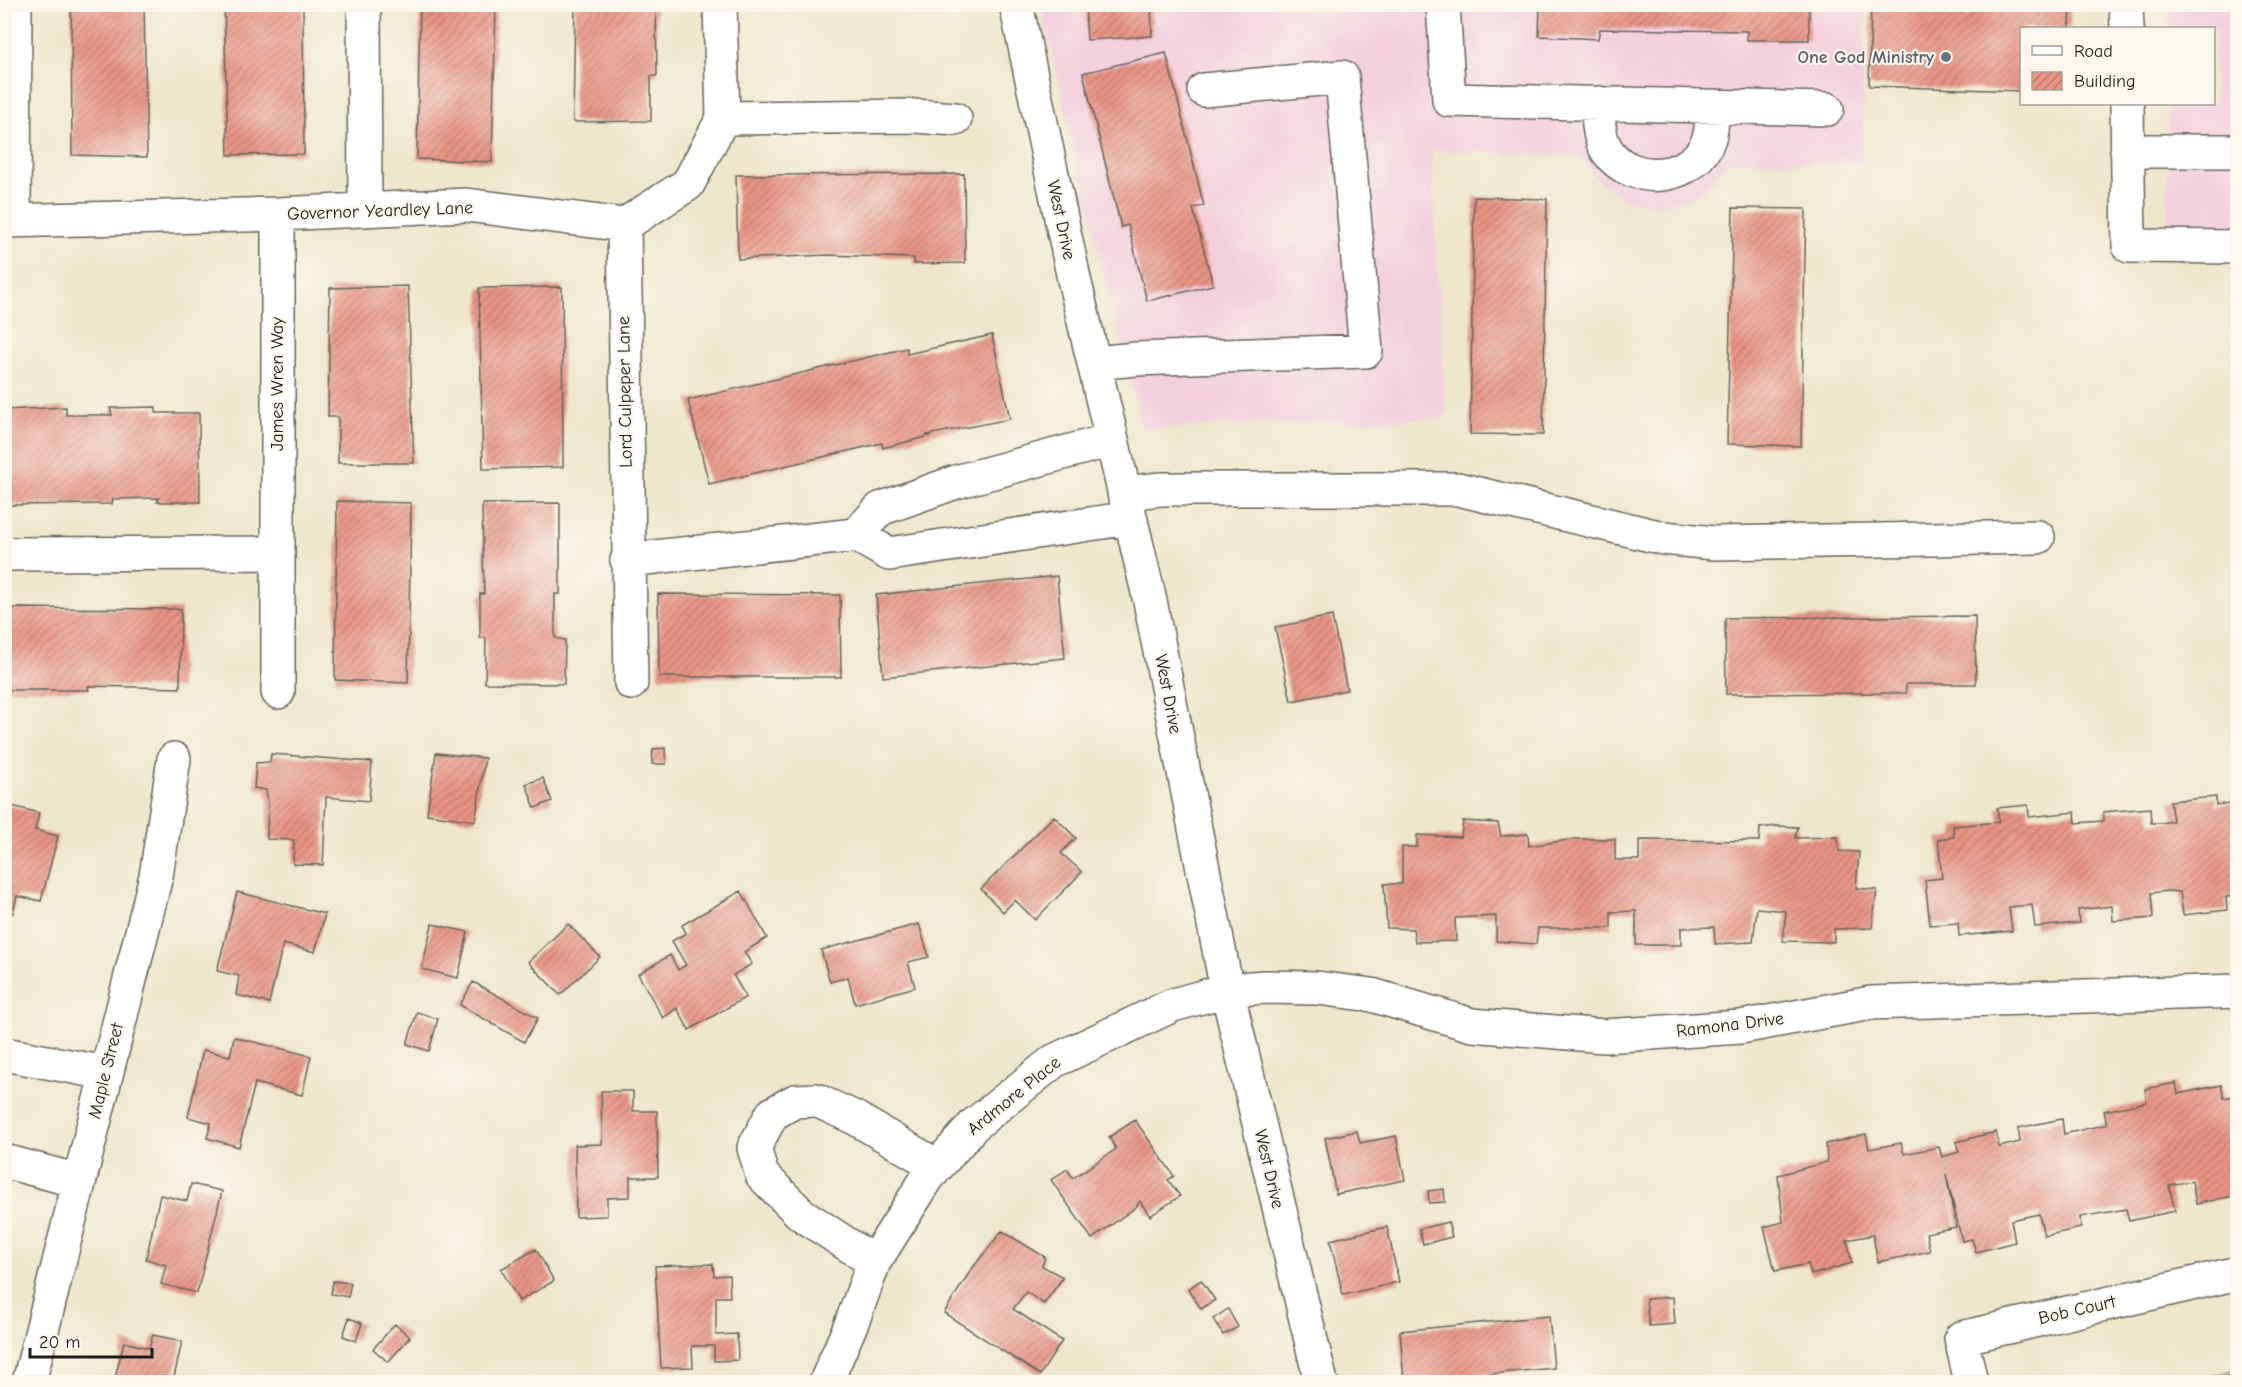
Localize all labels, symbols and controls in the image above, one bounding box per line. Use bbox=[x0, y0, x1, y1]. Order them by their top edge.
legend bbox=[2020, 27, 2215, 105]
text: Road bbox=[2074, 41, 2113, 62]
place label: One God Ministry bbox=[1798, 47, 1935, 68]
marker: One God Ministry bbox=[1939, 50, 1953, 64]
text: Building bbox=[2074, 71, 2136, 92]
street label: West Drive bbox=[1042, 178, 1080, 262]
street label: Governor Yeardley Lane bbox=[287, 197, 473, 225]
street label: James Wren Way bbox=[267, 316, 288, 451]
street label: Lord Culpeper Lane bbox=[613, 316, 637, 468]
street label: West Drive bbox=[1150, 652, 1186, 736]
street label: Ramona Drive bbox=[1675, 1008, 1785, 1042]
street label: Maple Street bbox=[84, 1020, 128, 1121]
street label: Ardmore Place bbox=[963, 1052, 1065, 1140]
street label: West Drive bbox=[1250, 1127, 1288, 1211]
street label: Bob Court bbox=[2036, 1291, 2118, 1329]
scale bar bbox=[30, 1321, 152, 1359]
text: 20 m bbox=[39, 1332, 80, 1353]

